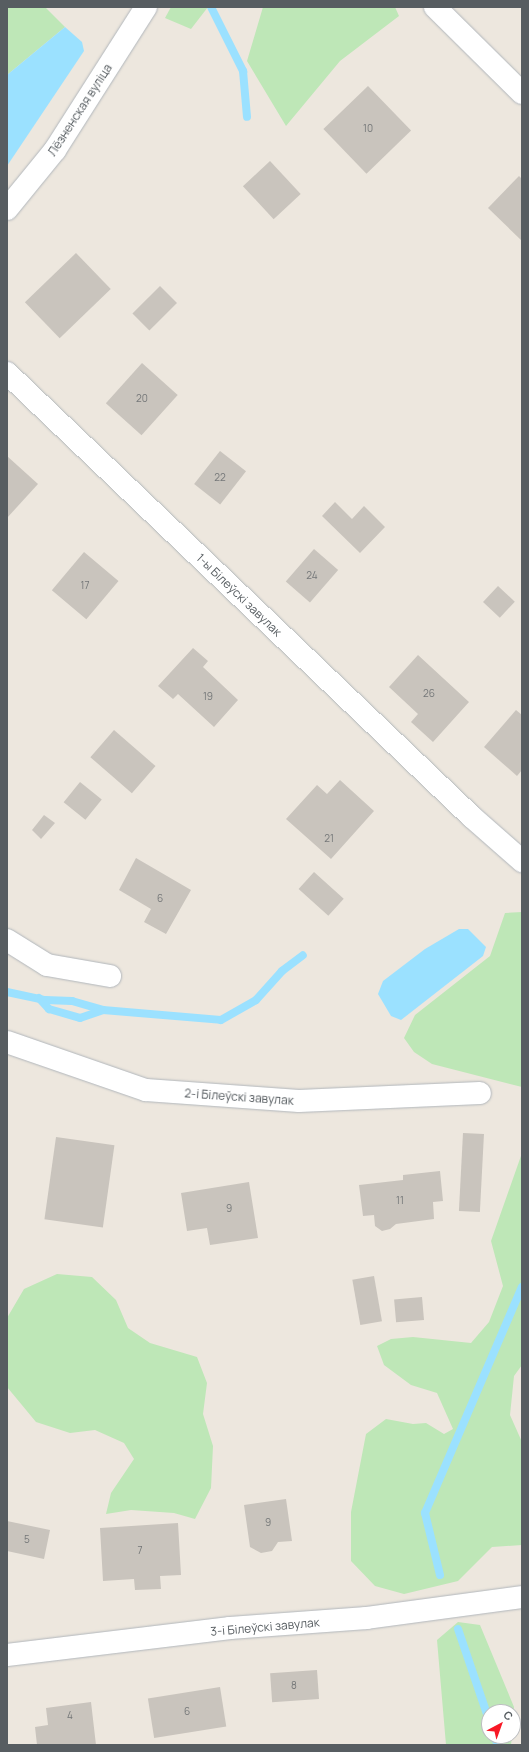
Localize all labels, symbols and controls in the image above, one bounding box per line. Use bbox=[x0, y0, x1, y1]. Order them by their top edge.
street label: Лёзненская вуліца bbox=[45, 61, 115, 159]
house number: 10 bbox=[363, 123, 373, 135]
house number: 20 bbox=[136, 393, 148, 405]
house number: 22 bbox=[214, 472, 226, 484]
street label: 1-ы Білеўскі завулак bbox=[193, 551, 285, 639]
house number: 24 bbox=[306, 570, 318, 582]
house number: 17 bbox=[81, 580, 89, 592]
house number: 26 bbox=[423, 688, 435, 700]
house number: 19 bbox=[203, 691, 213, 703]
house number: 21 bbox=[324, 833, 334, 845]
house number: 6 bbox=[157, 893, 163, 905]
street label: 2-і Білеўскі завулак bbox=[184, 1086, 294, 1108]
house number: 11 bbox=[396, 1195, 404, 1207]
house number: 9 bbox=[226, 1203, 232, 1215]
house number: 9 bbox=[265, 1517, 271, 1529]
house number: 5 bbox=[24, 1534, 30, 1546]
house number: 7 bbox=[137, 1545, 143, 1557]
street label: 3-і Білеўскі завулак bbox=[210, 1615, 320, 1639]
house number: 8 bbox=[291, 1680, 297, 1692]
north arrow bbox=[481, 1704, 521, 1744]
house number: 6 bbox=[184, 1706, 190, 1718]
text: С bbox=[501, 1707, 517, 1724]
house number: 4 bbox=[67, 1710, 73, 1722]

